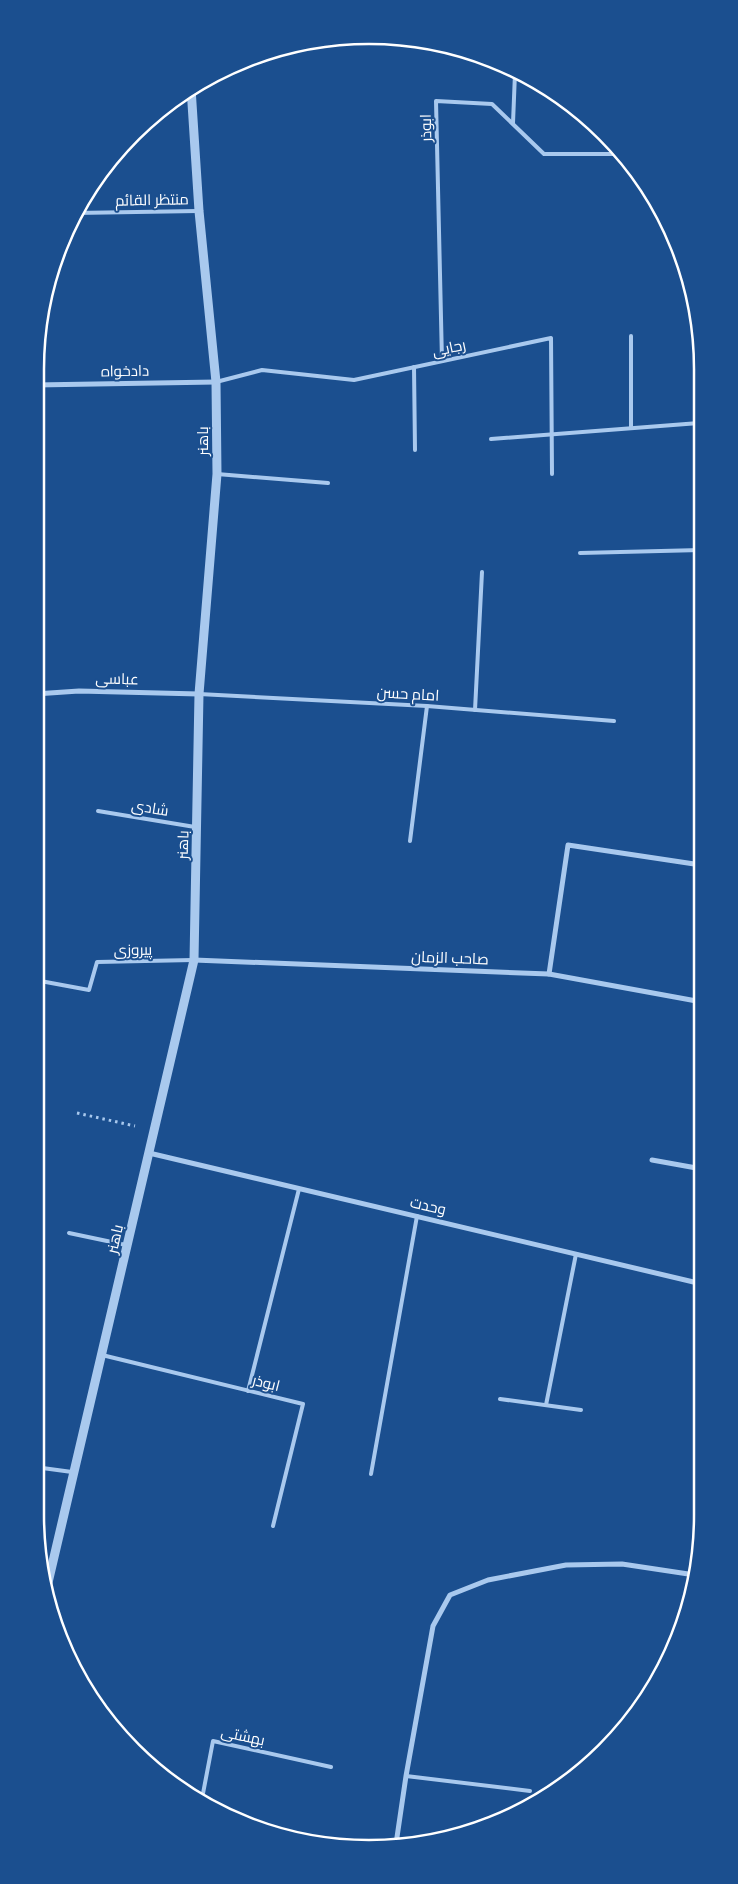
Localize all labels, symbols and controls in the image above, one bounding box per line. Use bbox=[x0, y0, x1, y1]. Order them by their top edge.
street label: ابوذر bbox=[417, 114, 435, 143]
street label: منتظر القائم bbox=[115, 190, 189, 211]
street label: رجایی bbox=[431, 336, 468, 361]
street label: دادخواه bbox=[101, 362, 149, 380]
street label: باهنر bbox=[194, 426, 212, 457]
street label: عباسی bbox=[95, 670, 139, 689]
street label: امام حسن bbox=[376, 683, 440, 706]
street label: شادی bbox=[130, 796, 170, 821]
street label: باهنر bbox=[173, 830, 193, 861]
street label: پیروزی bbox=[114, 941, 152, 960]
street label: صاحب الزمان bbox=[411, 948, 489, 969]
street label: وحدت bbox=[408, 1193, 448, 1219]
street label: باهنر bbox=[103, 1223, 127, 1256]
street label: ابوذر bbox=[249, 1371, 282, 1395]
street label: بهشتی bbox=[219, 1723, 267, 1750]

